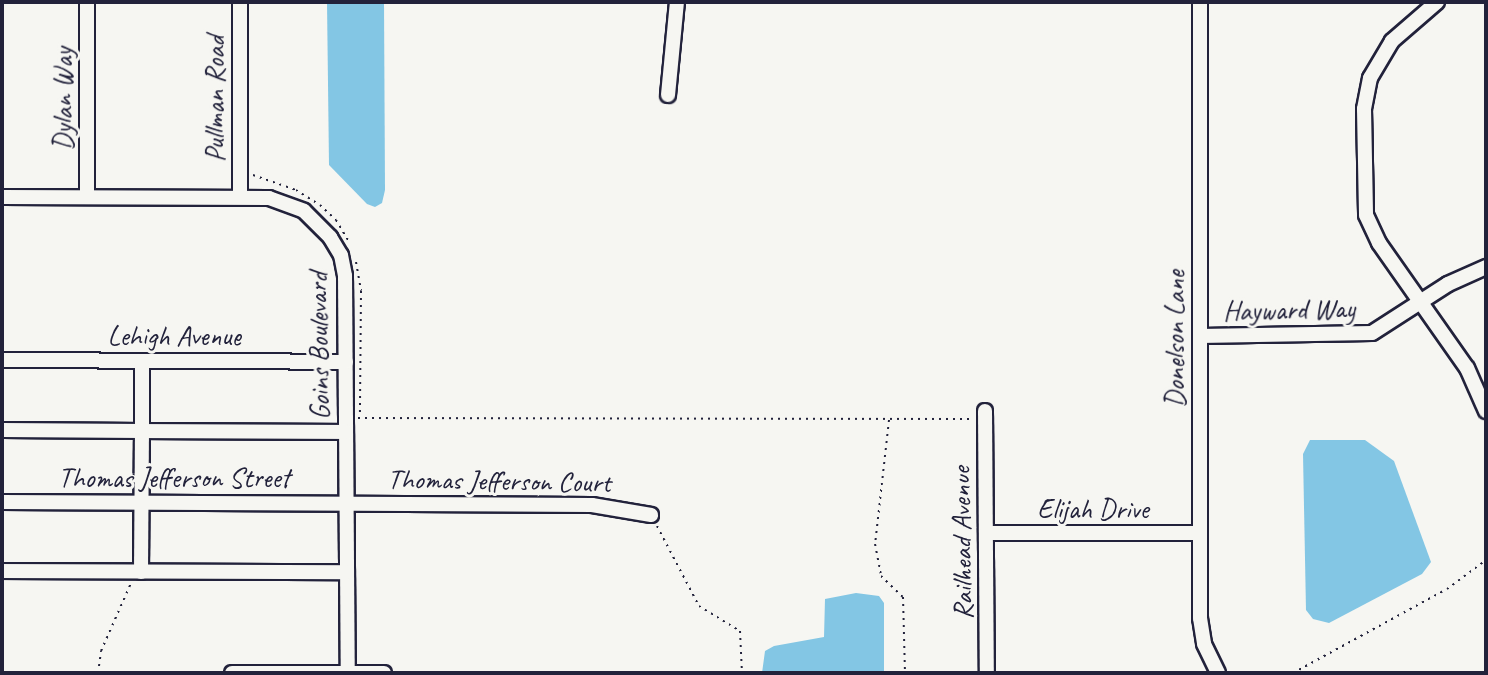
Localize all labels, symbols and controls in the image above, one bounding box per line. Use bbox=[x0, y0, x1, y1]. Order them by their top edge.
street label: Pullman Road bbox=[198, 36, 232, 162]
street label: Dylan Way bbox=[46, 47, 80, 151]
street label: Donelson Lane bbox=[1158, 270, 1192, 408]
street label: Goins Boulevard bbox=[301, 271, 337, 421]
street label: Hayward Way bbox=[1223, 292, 1355, 328]
street label: Lehigh Avenue bbox=[107, 319, 241, 353]
street label: Thomas Jefferson Street bbox=[58, 461, 290, 495]
street label: Thomas Jefferson Court bbox=[387, 462, 611, 500]
street label: Railhead Avenue bbox=[944, 466, 980, 620]
street label: Elijah Drive bbox=[1037, 492, 1149, 526]

